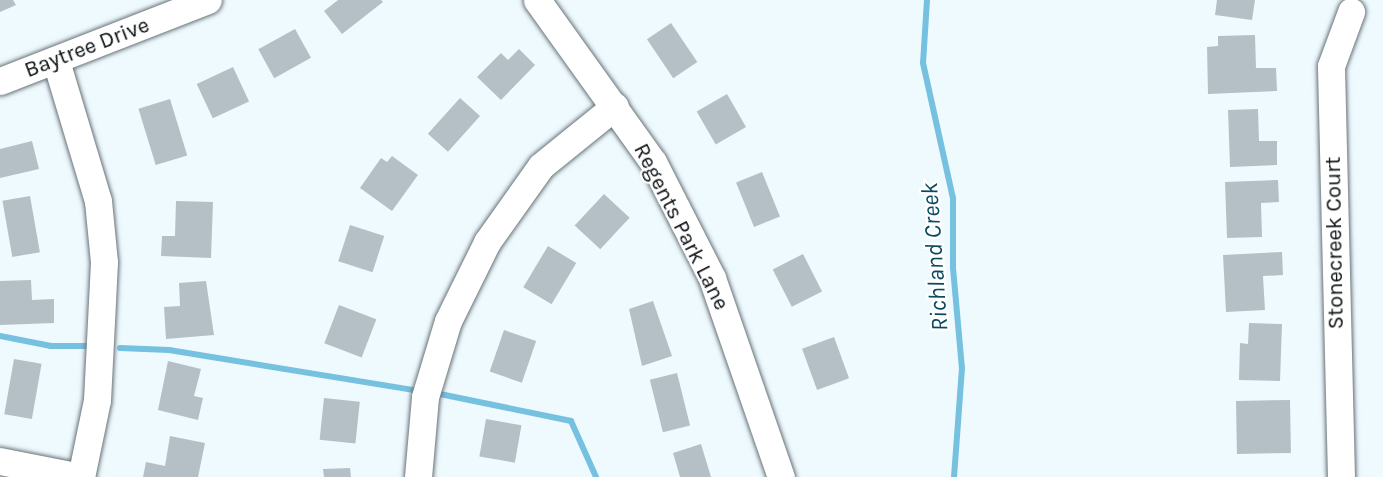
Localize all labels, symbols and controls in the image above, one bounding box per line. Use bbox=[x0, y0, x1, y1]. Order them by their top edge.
street label: Baytree Drive bbox=[21, 12, 153, 84]
street label: Regents Park Lane bbox=[628, 139, 734, 315]
street label: Stonecreek Court bbox=[1320, 156, 1350, 330]
water label: Richland Creek bbox=[915, 182, 955, 332]

